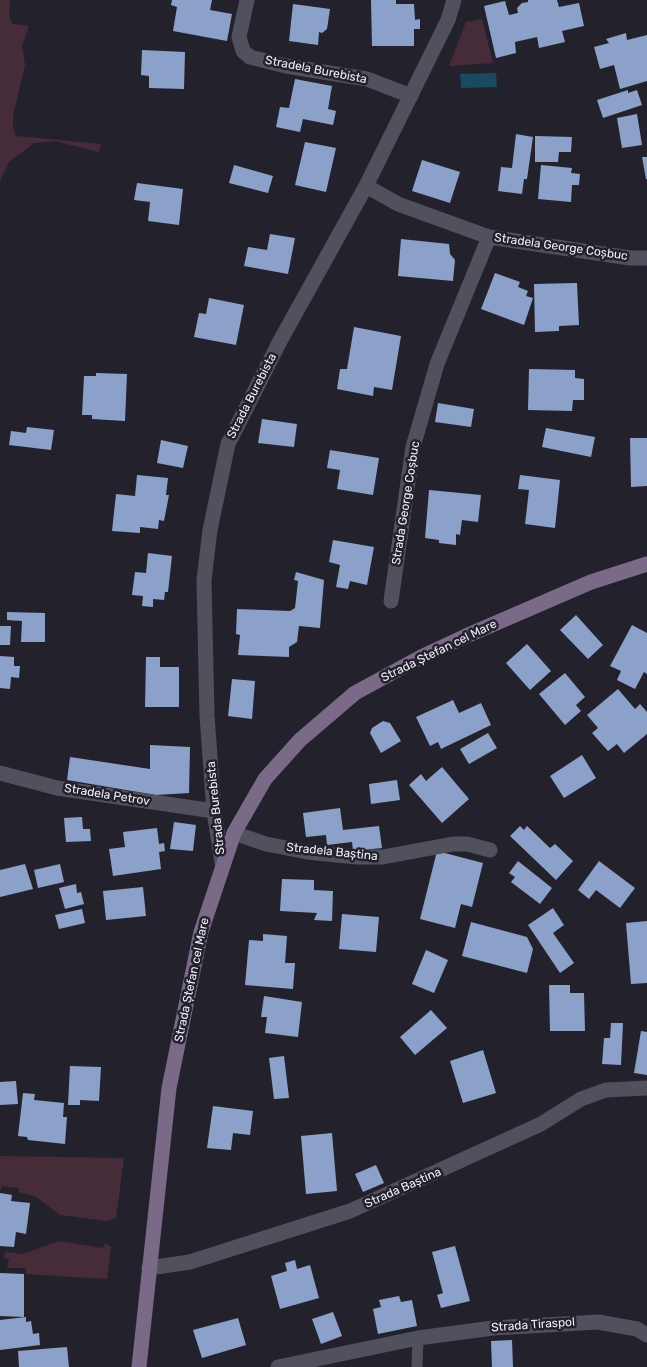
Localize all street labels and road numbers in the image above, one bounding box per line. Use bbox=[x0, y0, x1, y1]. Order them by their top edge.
street label: Stradela Burebista bbox=[264, 53, 368, 87]
street label: Stradela George Coșbuc bbox=[493, 231, 629, 263]
street label: Strada Burebista bbox=[224, 351, 280, 441]
street label: Strada George Coșbuc bbox=[389, 440, 423, 566]
street label: Strada Ștefan cel Mare bbox=[379, 617, 499, 685]
street label: Strada Burebista bbox=[204, 761, 228, 855]
street label: Stradela Petrov bbox=[63, 781, 151, 809]
street label: Stradela Baștina bbox=[286, 840, 378, 864]
street label: Strada Ștefan cel Mare bbox=[172, 917, 212, 1043]
street label: Strada Baștina bbox=[363, 1165, 443, 1211]
street label: Strada Tiraspol bbox=[491, 1315, 575, 1335]

